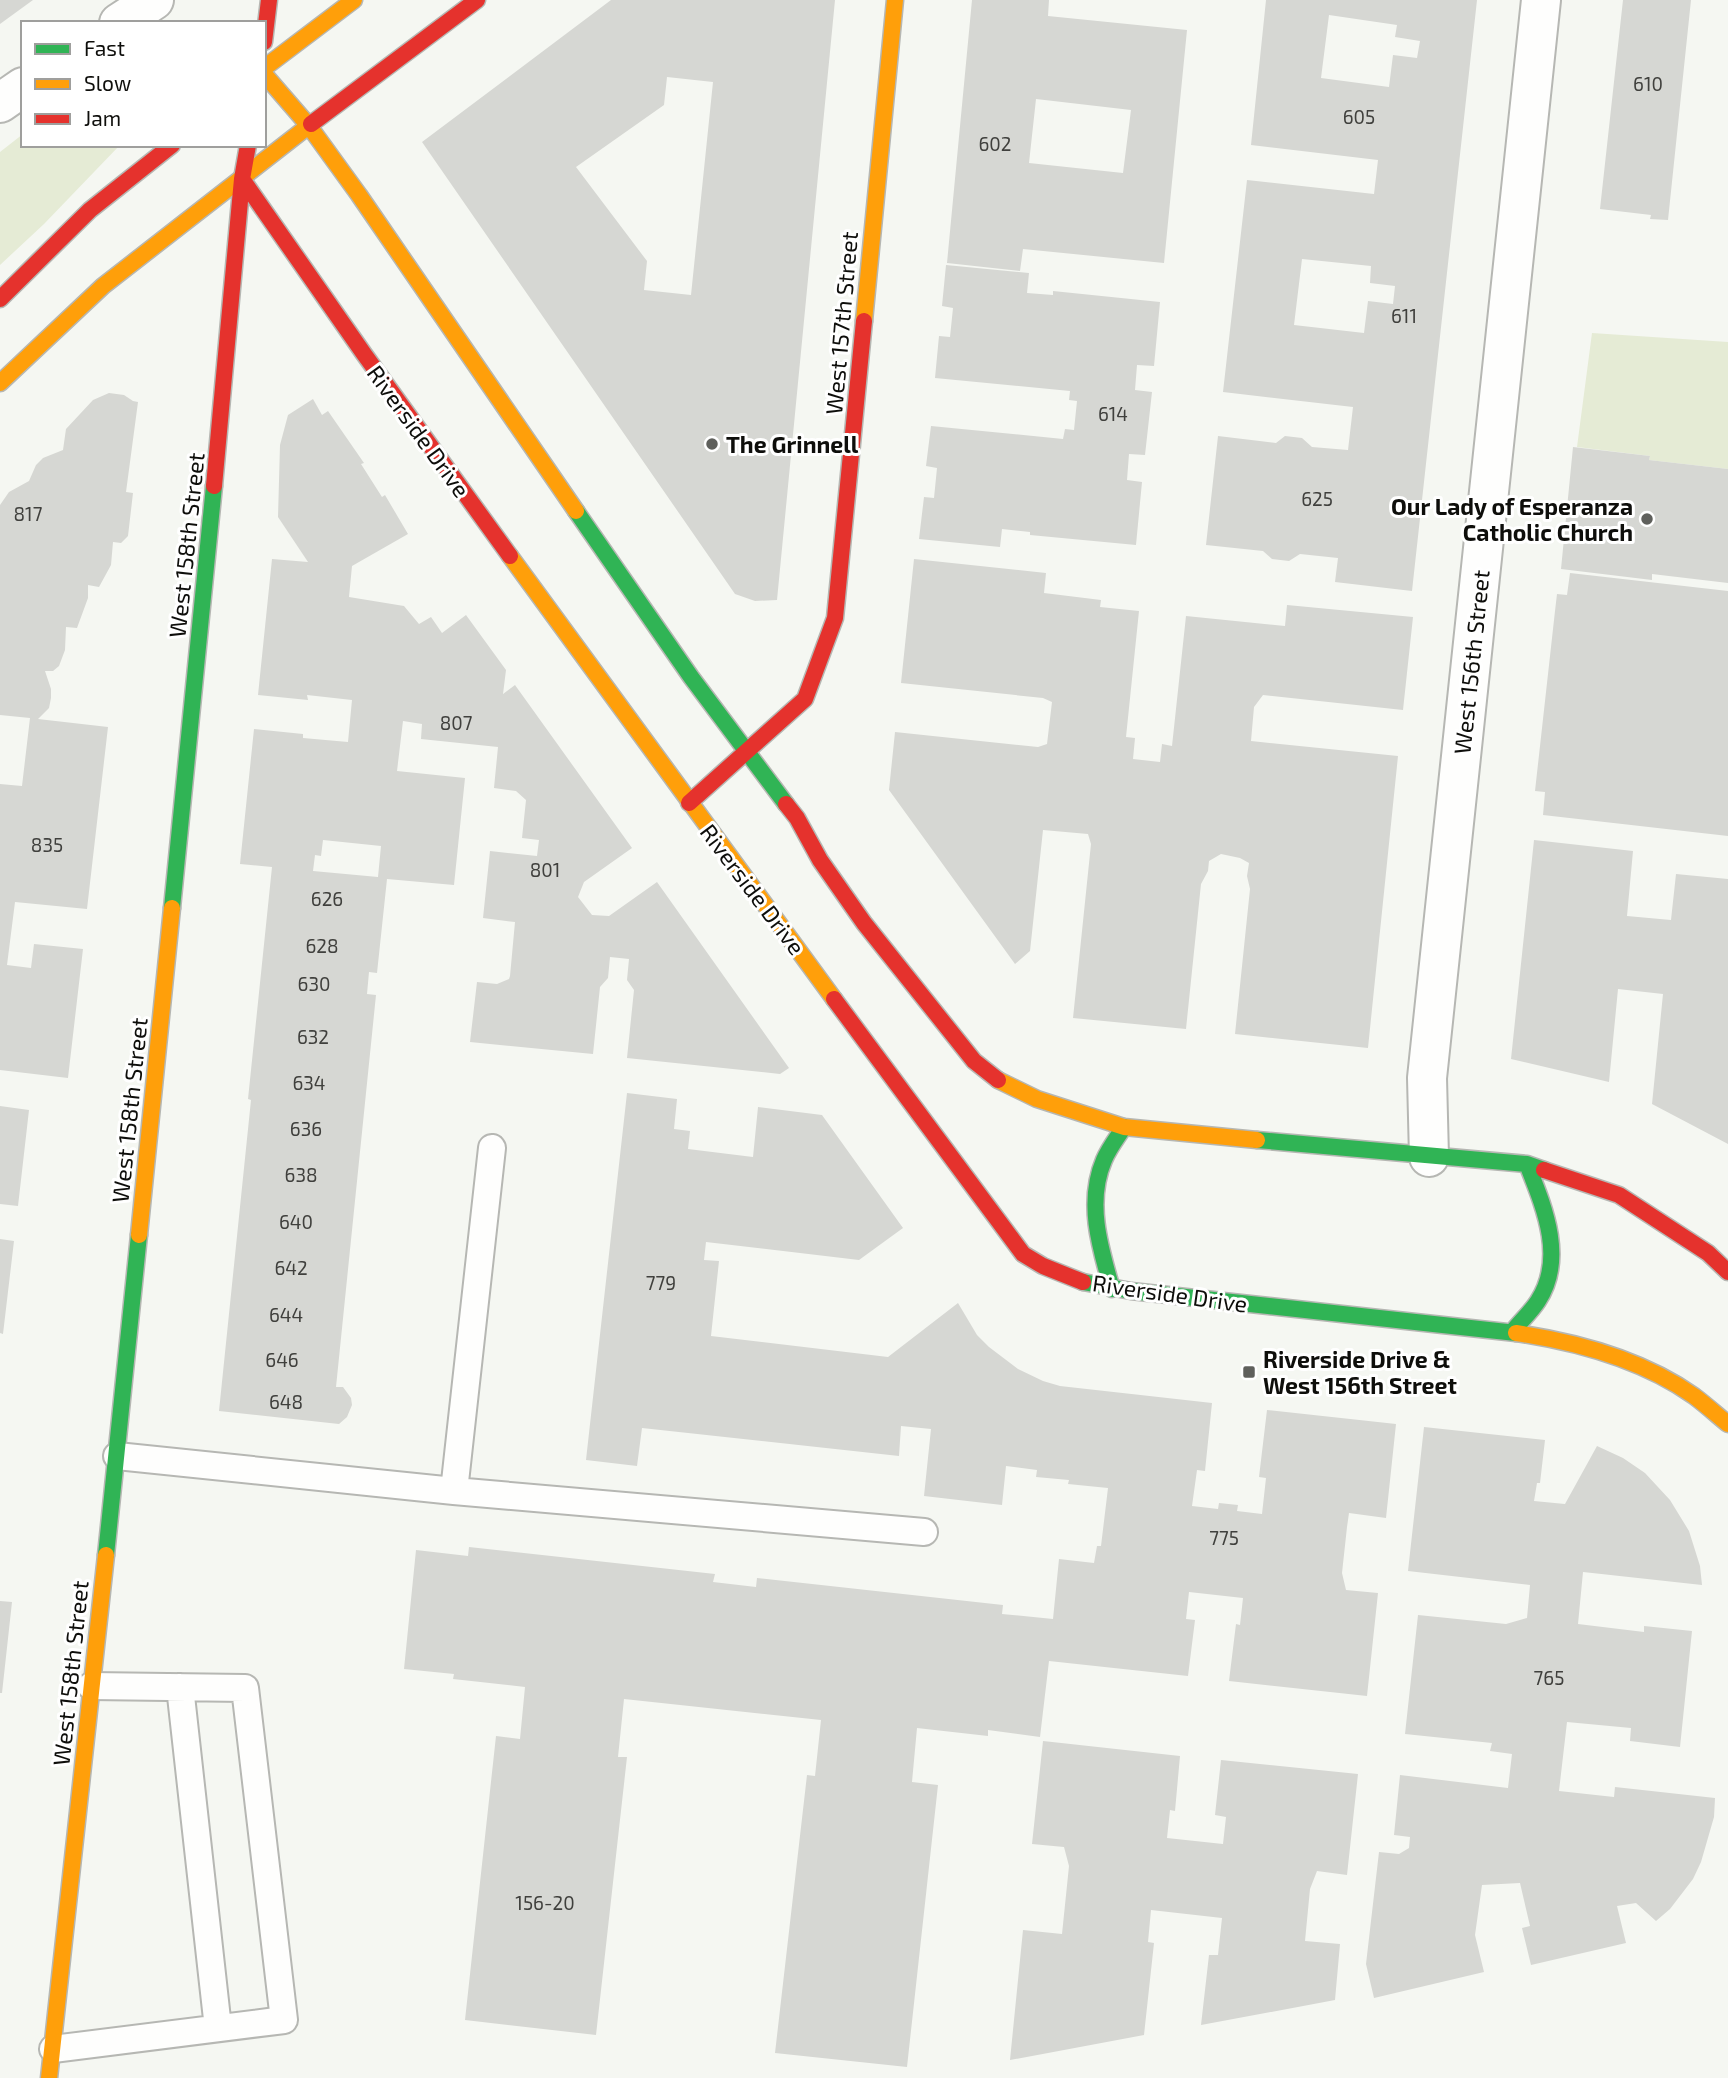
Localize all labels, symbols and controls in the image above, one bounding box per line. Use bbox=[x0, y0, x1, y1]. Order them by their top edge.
legend bbox=[21, 21, 266, 147]
text: Fast bbox=[84, 35, 125, 60]
text: Slow bbox=[84, 70, 131, 95]
house number: 610 bbox=[1633, 72, 1663, 95]
text: Jam bbox=[84, 105, 121, 130]
house number: 605 bbox=[1343, 105, 1375, 128]
house number: 602 bbox=[978, 132, 1012, 155]
street label: West 157th Street bbox=[819, 230, 863, 416]
house number: 611 bbox=[1391, 304, 1417, 327]
street label: Riverside Drive bbox=[362, 360, 476, 502]
house number: 614 bbox=[1098, 402, 1128, 425]
place label: The Grinnell bbox=[726, 430, 859, 458]
marker: The Grinnell bbox=[704, 436, 720, 452]
street label: West 158th Street bbox=[162, 451, 210, 639]
house number: 625 bbox=[1301, 487, 1333, 510]
place label: Our Lady of Esperanza Catholic Church bbox=[1391, 492, 1633, 546]
house number: 817 bbox=[14, 502, 43, 525]
marker: Our Lady of Esperanza Catholic Church bbox=[1639, 511, 1655, 527]
street label: West 156th Street bbox=[1447, 568, 1495, 756]
house number: 807 bbox=[440, 711, 473, 734]
street label: Riverside Drive bbox=[695, 818, 811, 960]
house number: 835 bbox=[31, 833, 63, 856]
house number: 801 bbox=[530, 858, 560, 881]
house number: 626 bbox=[311, 887, 343, 910]
house number: 628 bbox=[305, 934, 339, 957]
house number: 630 bbox=[298, 972, 330, 995]
street label: West 158th Street bbox=[105, 1016, 153, 1204]
house number: 632 bbox=[297, 1025, 329, 1048]
house number: 634 bbox=[292, 1071, 326, 1094]
house number: 636 bbox=[290, 1117, 322, 1140]
house number: 638 bbox=[285, 1163, 317, 1186]
house number: 640 bbox=[279, 1210, 313, 1233]
house number: 642 bbox=[274, 1256, 308, 1279]
street label: Riverside Drive bbox=[1091, 1268, 1249, 1318]
house number: 779 bbox=[646, 1271, 676, 1294]
house number: 644 bbox=[269, 1303, 303, 1326]
place label: Riverside Drive & West 156th Street bbox=[1263, 1345, 1457, 1399]
house number: 646 bbox=[265, 1348, 299, 1371]
marker: Riverside Drive & West 156th Street bbox=[1241, 1364, 1257, 1380]
house number: 648 bbox=[269, 1390, 303, 1413]
house number: 775 bbox=[1209, 1526, 1239, 1549]
street label: West 158th Street bbox=[46, 1579, 94, 1767]
house number: 765 bbox=[1534, 1666, 1564, 1689]
house number: 156-20 bbox=[515, 1891, 575, 1914]

